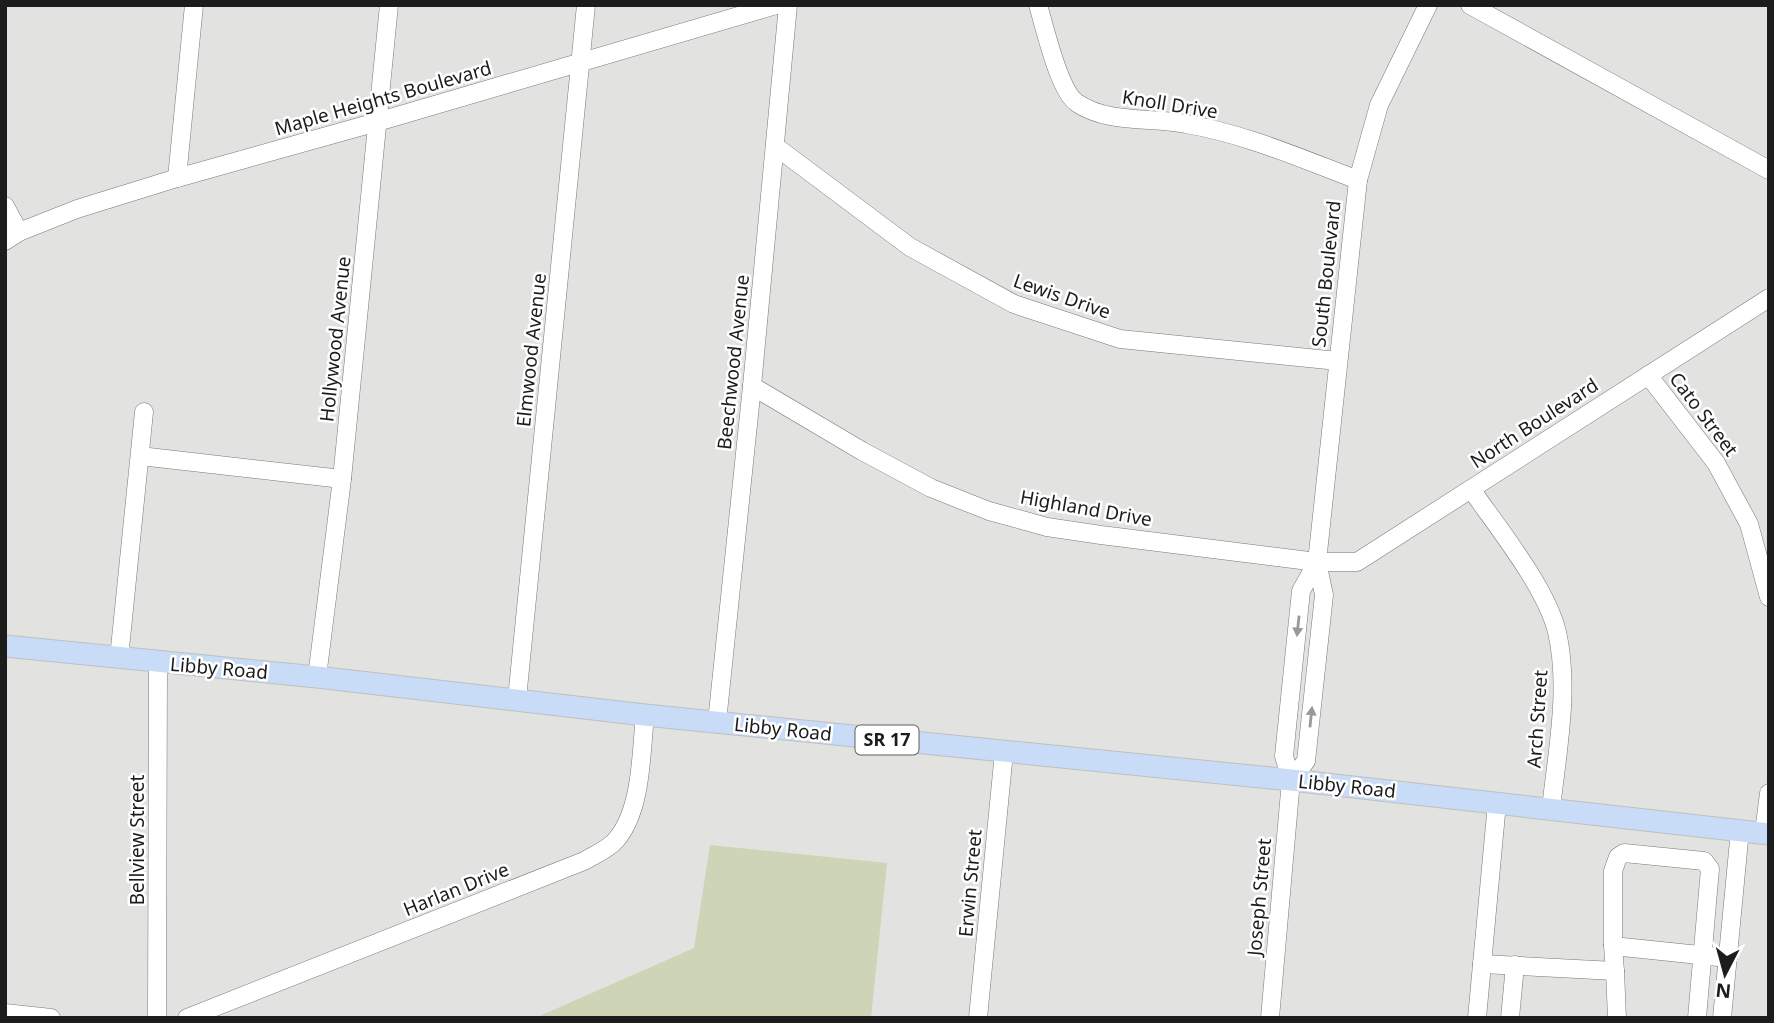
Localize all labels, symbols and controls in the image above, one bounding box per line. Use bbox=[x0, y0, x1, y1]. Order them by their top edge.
street label: Maple Heights Boulevard bbox=[272, 55, 494, 141]
street label: Knoll Drive bbox=[1120, 84, 1220, 124]
street label: South Boulevard bbox=[1305, 199, 1347, 349]
street label: Hollywood Avenue bbox=[313, 255, 357, 423]
street label: Lewis Drive bbox=[1010, 267, 1114, 325]
street label: Elmwood Avenue bbox=[510, 272, 552, 428]
street label: Beechwood Avenue bbox=[711, 273, 755, 451]
street label: Cato Street bbox=[1664, 367, 1744, 461]
street label: North Boulevard bbox=[1465, 372, 1603, 474]
street label: Highland Drive bbox=[1018, 484, 1154, 532]
one-way arrow bbox=[1292, 615, 1303, 637]
street label: Libby Road bbox=[169, 651, 269, 685]
street label: Arch Street bbox=[1521, 669, 1553, 769]
one-way arrow bbox=[1305, 706, 1316, 728]
street label: Libby Road bbox=[733, 711, 833, 747]
road number: SR 17 bbox=[856, 726, 918, 754]
street label: Libby Road bbox=[1297, 768, 1397, 804]
street label: Bellview Street bbox=[124, 775, 150, 905]
street label: Erwin Street bbox=[952, 828, 988, 938]
street label: Joseph Street bbox=[1241, 837, 1277, 959]
street label: Harlan Drive bbox=[399, 856, 513, 922]
north arrow bbox=[1690, 939, 1760, 1009]
text: N bbox=[1714, 977, 1732, 1005]

